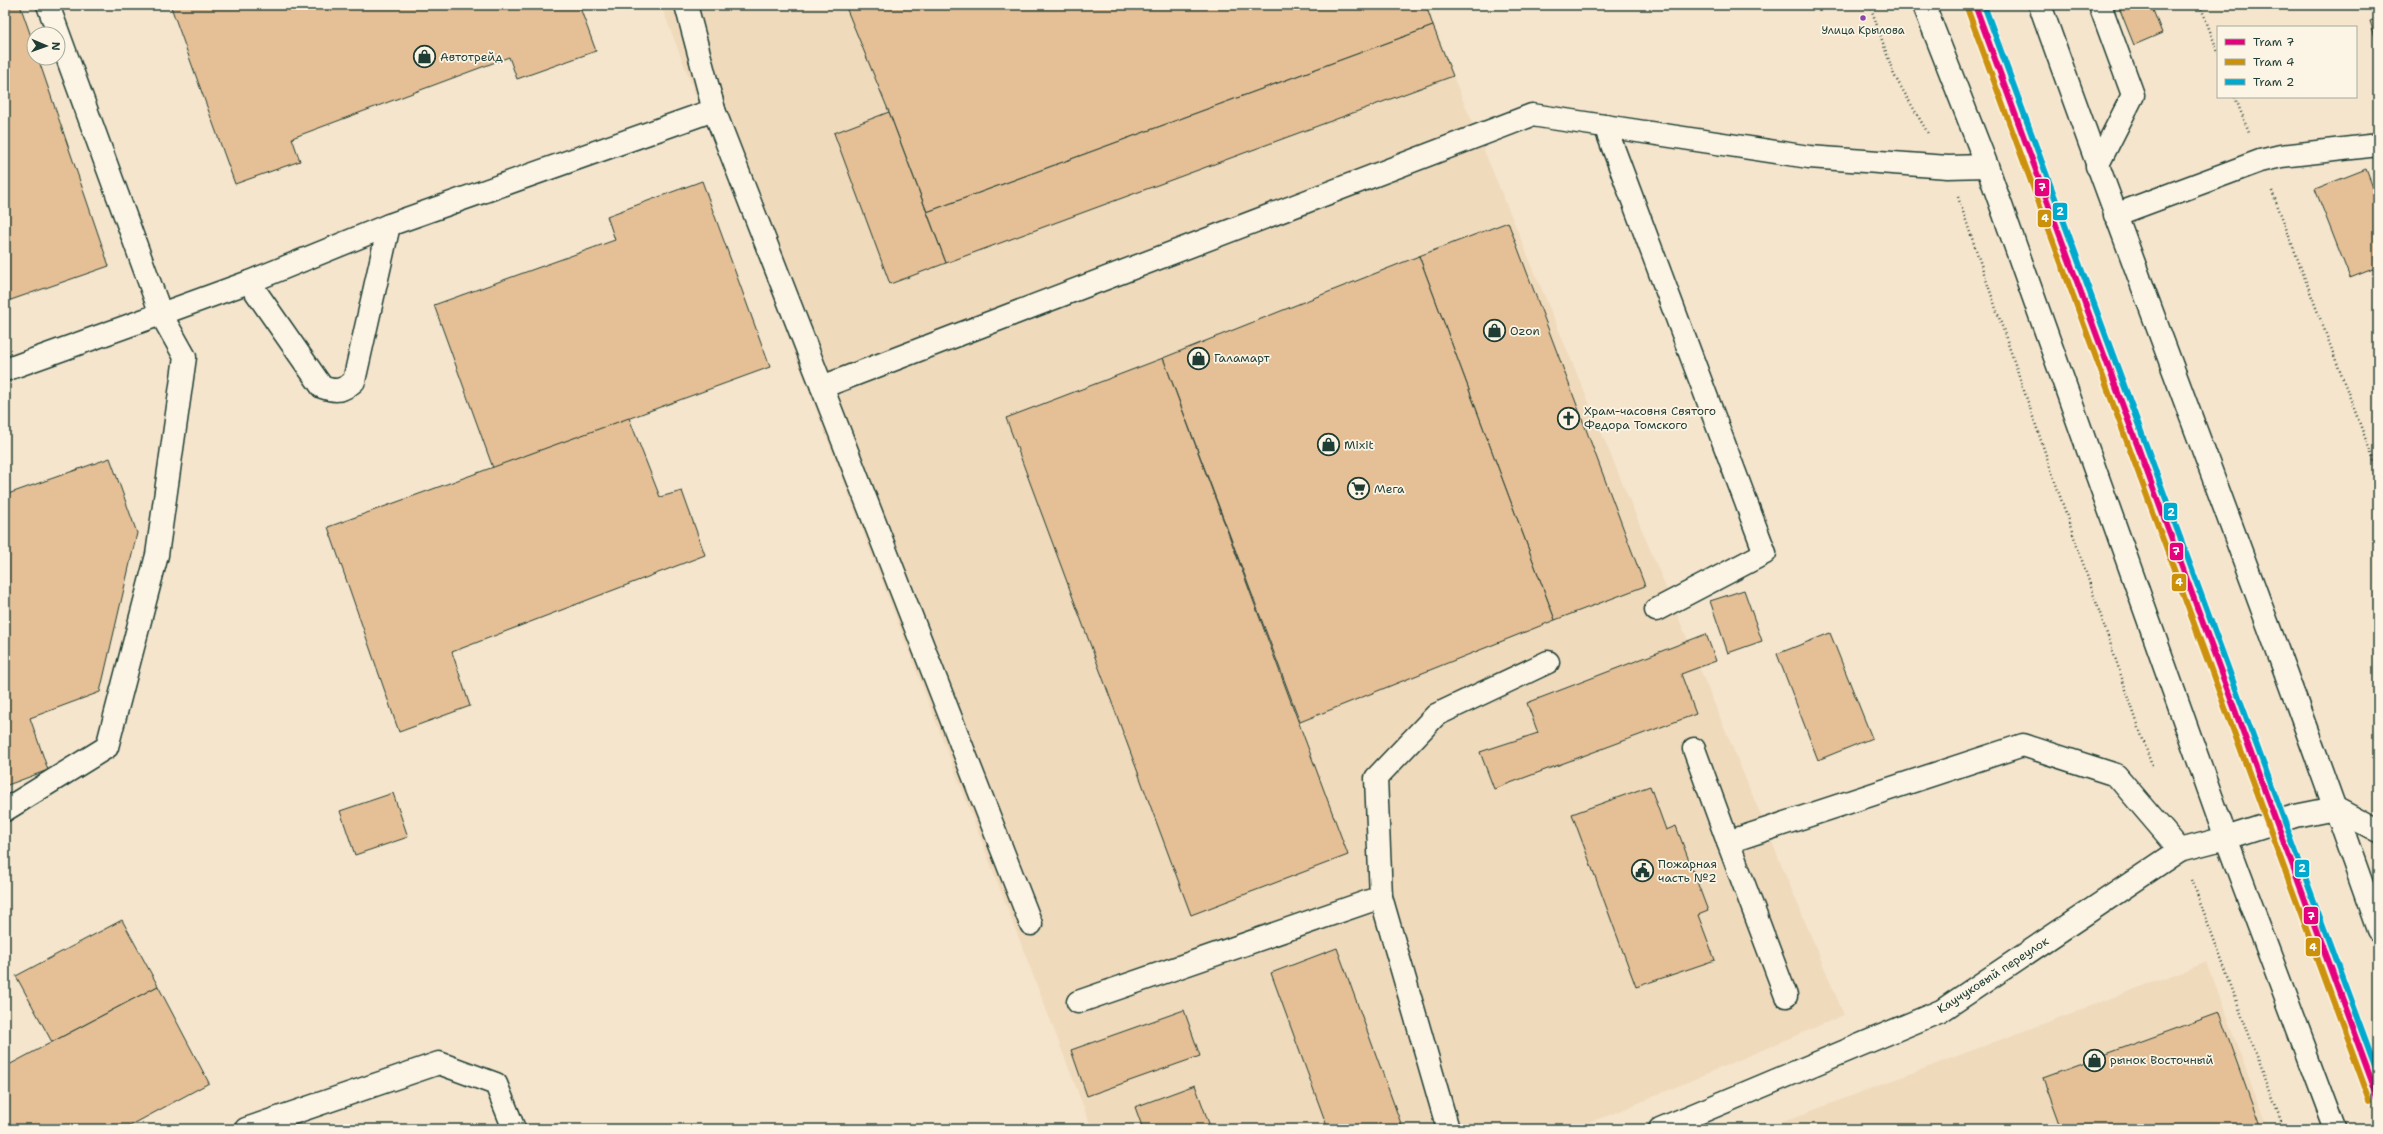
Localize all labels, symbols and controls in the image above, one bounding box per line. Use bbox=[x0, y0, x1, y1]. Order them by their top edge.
marker: Улица Крылова bbox=[1858, 13, 1868, 23]
place label: Улица Крылова bbox=[1821, 23, 1905, 38]
north arrow bbox=[26, 26, 66, 66]
legend bbox=[2217, 26, 2357, 98]
text: Tram 7 bbox=[2253, 34, 2295, 50]
text: N bbox=[48, 42, 63, 51]
shop icon: Автотрейд bbox=[411, 44, 437, 70]
place label: Автотрейд bbox=[440, 49, 503, 65]
text: Tram 4 bbox=[2253, 54, 2295, 70]
text: Tram 2 bbox=[2253, 74, 2295, 90]
line badge: 7 bbox=[2034, 178, 2050, 197]
text: 7 bbox=[2038, 180, 2046, 195]
line badge: 2 bbox=[2052, 202, 2068, 221]
text: 2 bbox=[2056, 204, 2064, 219]
line badge: 4 bbox=[2037, 209, 2052, 228]
text: 4 bbox=[2041, 211, 2049, 226]
shop icon: Ozon bbox=[1481, 318, 1507, 344]
place label: Ozon bbox=[1510, 323, 1540, 339]
shop icon: Галамарт bbox=[1186, 345, 1212, 371]
place label: Галамарт bbox=[1214, 350, 1271, 366]
place label: Храм-часовня Святого Федора Томского bbox=[1584, 403, 1716, 433]
church icon: Храм-часовня Святого Федора Томского bbox=[1555, 405, 1581, 431]
shop icon: Mixit bbox=[1315, 432, 1341, 458]
place label: Mixit bbox=[1344, 437, 1374, 453]
supermarket icon: Мега bbox=[1346, 476, 1372, 502]
place label: Мега bbox=[1374, 481, 1405, 497]
line badge: 2 bbox=[2163, 502, 2178, 521]
text: 2 bbox=[2167, 505, 2175, 520]
line badge: 7 bbox=[2169, 542, 2184, 561]
text: 7 bbox=[2172, 544, 2180, 559]
line badge: 4 bbox=[2171, 573, 2187, 592]
text: 4 bbox=[2175, 575, 2183, 590]
place label: Пожарная часть №2 bbox=[1658, 856, 1717, 886]
public building icon: Пожарная часть №2 bbox=[1630, 858, 1656, 884]
line badge: 2 bbox=[2294, 859, 2310, 878]
text: 2 bbox=[2298, 861, 2306, 876]
line badge: 7 bbox=[2303, 906, 2319, 925]
text: 7 bbox=[2307, 909, 2315, 924]
street label: Каучуковый переулок bbox=[1934, 933, 2052, 1017]
line badge: 4 bbox=[2305, 937, 2321, 957]
text: 4 bbox=[2309, 940, 2317, 955]
shop icon: рынок Восточный bbox=[2082, 1047, 2108, 1073]
place label: рынок Восточный bbox=[2110, 1052, 2213, 1068]

